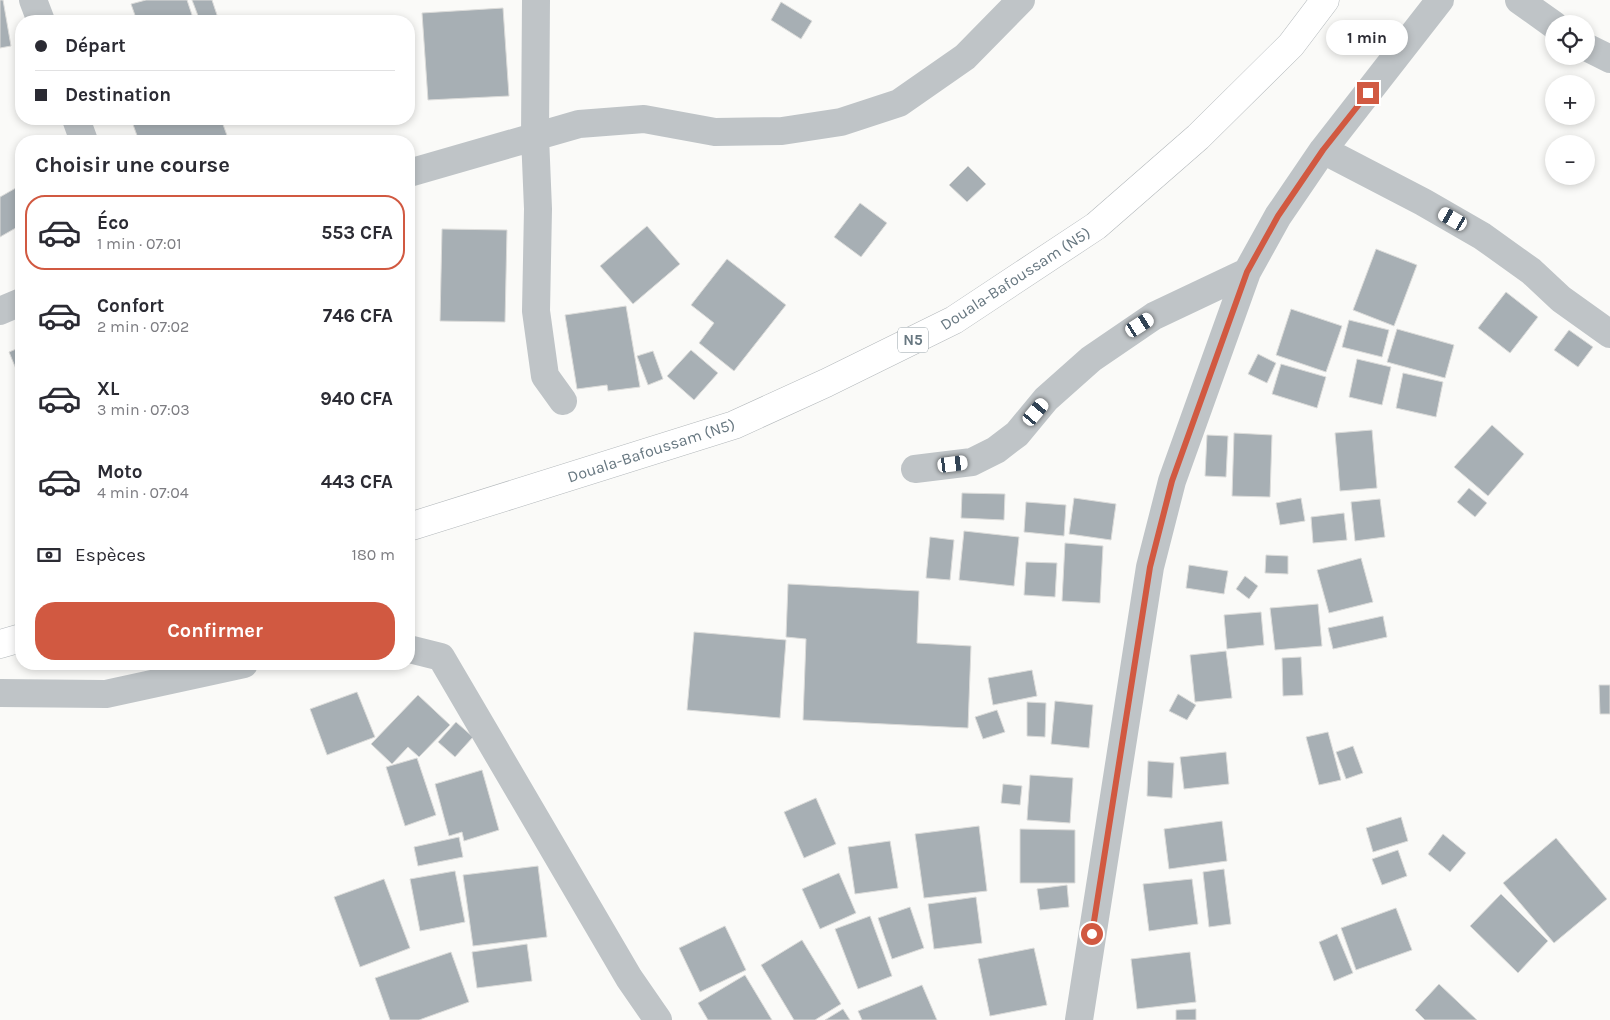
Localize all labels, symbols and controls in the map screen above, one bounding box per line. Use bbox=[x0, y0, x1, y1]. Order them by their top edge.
map controls bbox=[1545, 15, 1595, 185]
button: locate bbox=[1545, 15, 1595, 65]
callout: 1 min bbox=[1327, 21, 1409, 56]
text: 1 min bbox=[1347, 28, 1387, 47]
text: Départ bbox=[65, 35, 126, 57]
button: + bbox=[1545, 75, 1595, 125]
route end bbox=[1357, 82, 1379, 104]
text: Destination bbox=[65, 84, 171, 106]
button: − bbox=[1545, 135, 1595, 185]
text: Choisir une course bbox=[35, 152, 230, 178]
car bbox=[1436, 205, 1469, 233]
icon: car bbox=[37, 210, 82, 255]
text: Éco bbox=[97, 212, 129, 234]
text: 553 CFA bbox=[321, 222, 393, 244]
street label: Douala-Bafoussam (N5) bbox=[937, 223, 1094, 334]
text: 1 min · 07:01 bbox=[97, 234, 181, 253]
icon: car bbox=[37, 293, 82, 338]
text: Confort bbox=[97, 295, 164, 317]
text: 746 CFA bbox=[323, 305, 393, 327]
car bbox=[1123, 311, 1156, 339]
text: 2 min · 07:02 bbox=[97, 317, 189, 336]
road number: N5 bbox=[898, 328, 928, 352]
icon: car bbox=[37, 376, 82, 421]
text: XL bbox=[97, 378, 119, 400]
text: 940 CFA bbox=[320, 388, 393, 410]
car bbox=[1020, 396, 1051, 428]
text: 3 min · 07:03 bbox=[97, 400, 190, 419]
street label: Douala-Bafoussam (N5) bbox=[565, 414, 737, 487]
car bbox=[937, 455, 968, 473]
icon: car bbox=[37, 459, 82, 504]
text: Moto bbox=[97, 461, 143, 483]
text: 443 CFA bbox=[321, 471, 393, 493]
text: 4 min · 07:04 bbox=[97, 483, 189, 502]
icon: cash bbox=[35, 541, 63, 569]
text: Espèces bbox=[75, 544, 146, 566]
text: 180 m bbox=[352, 545, 395, 564]
button: Confirmer bbox=[35, 602, 395, 660]
route start bbox=[1081, 923, 1103, 945]

